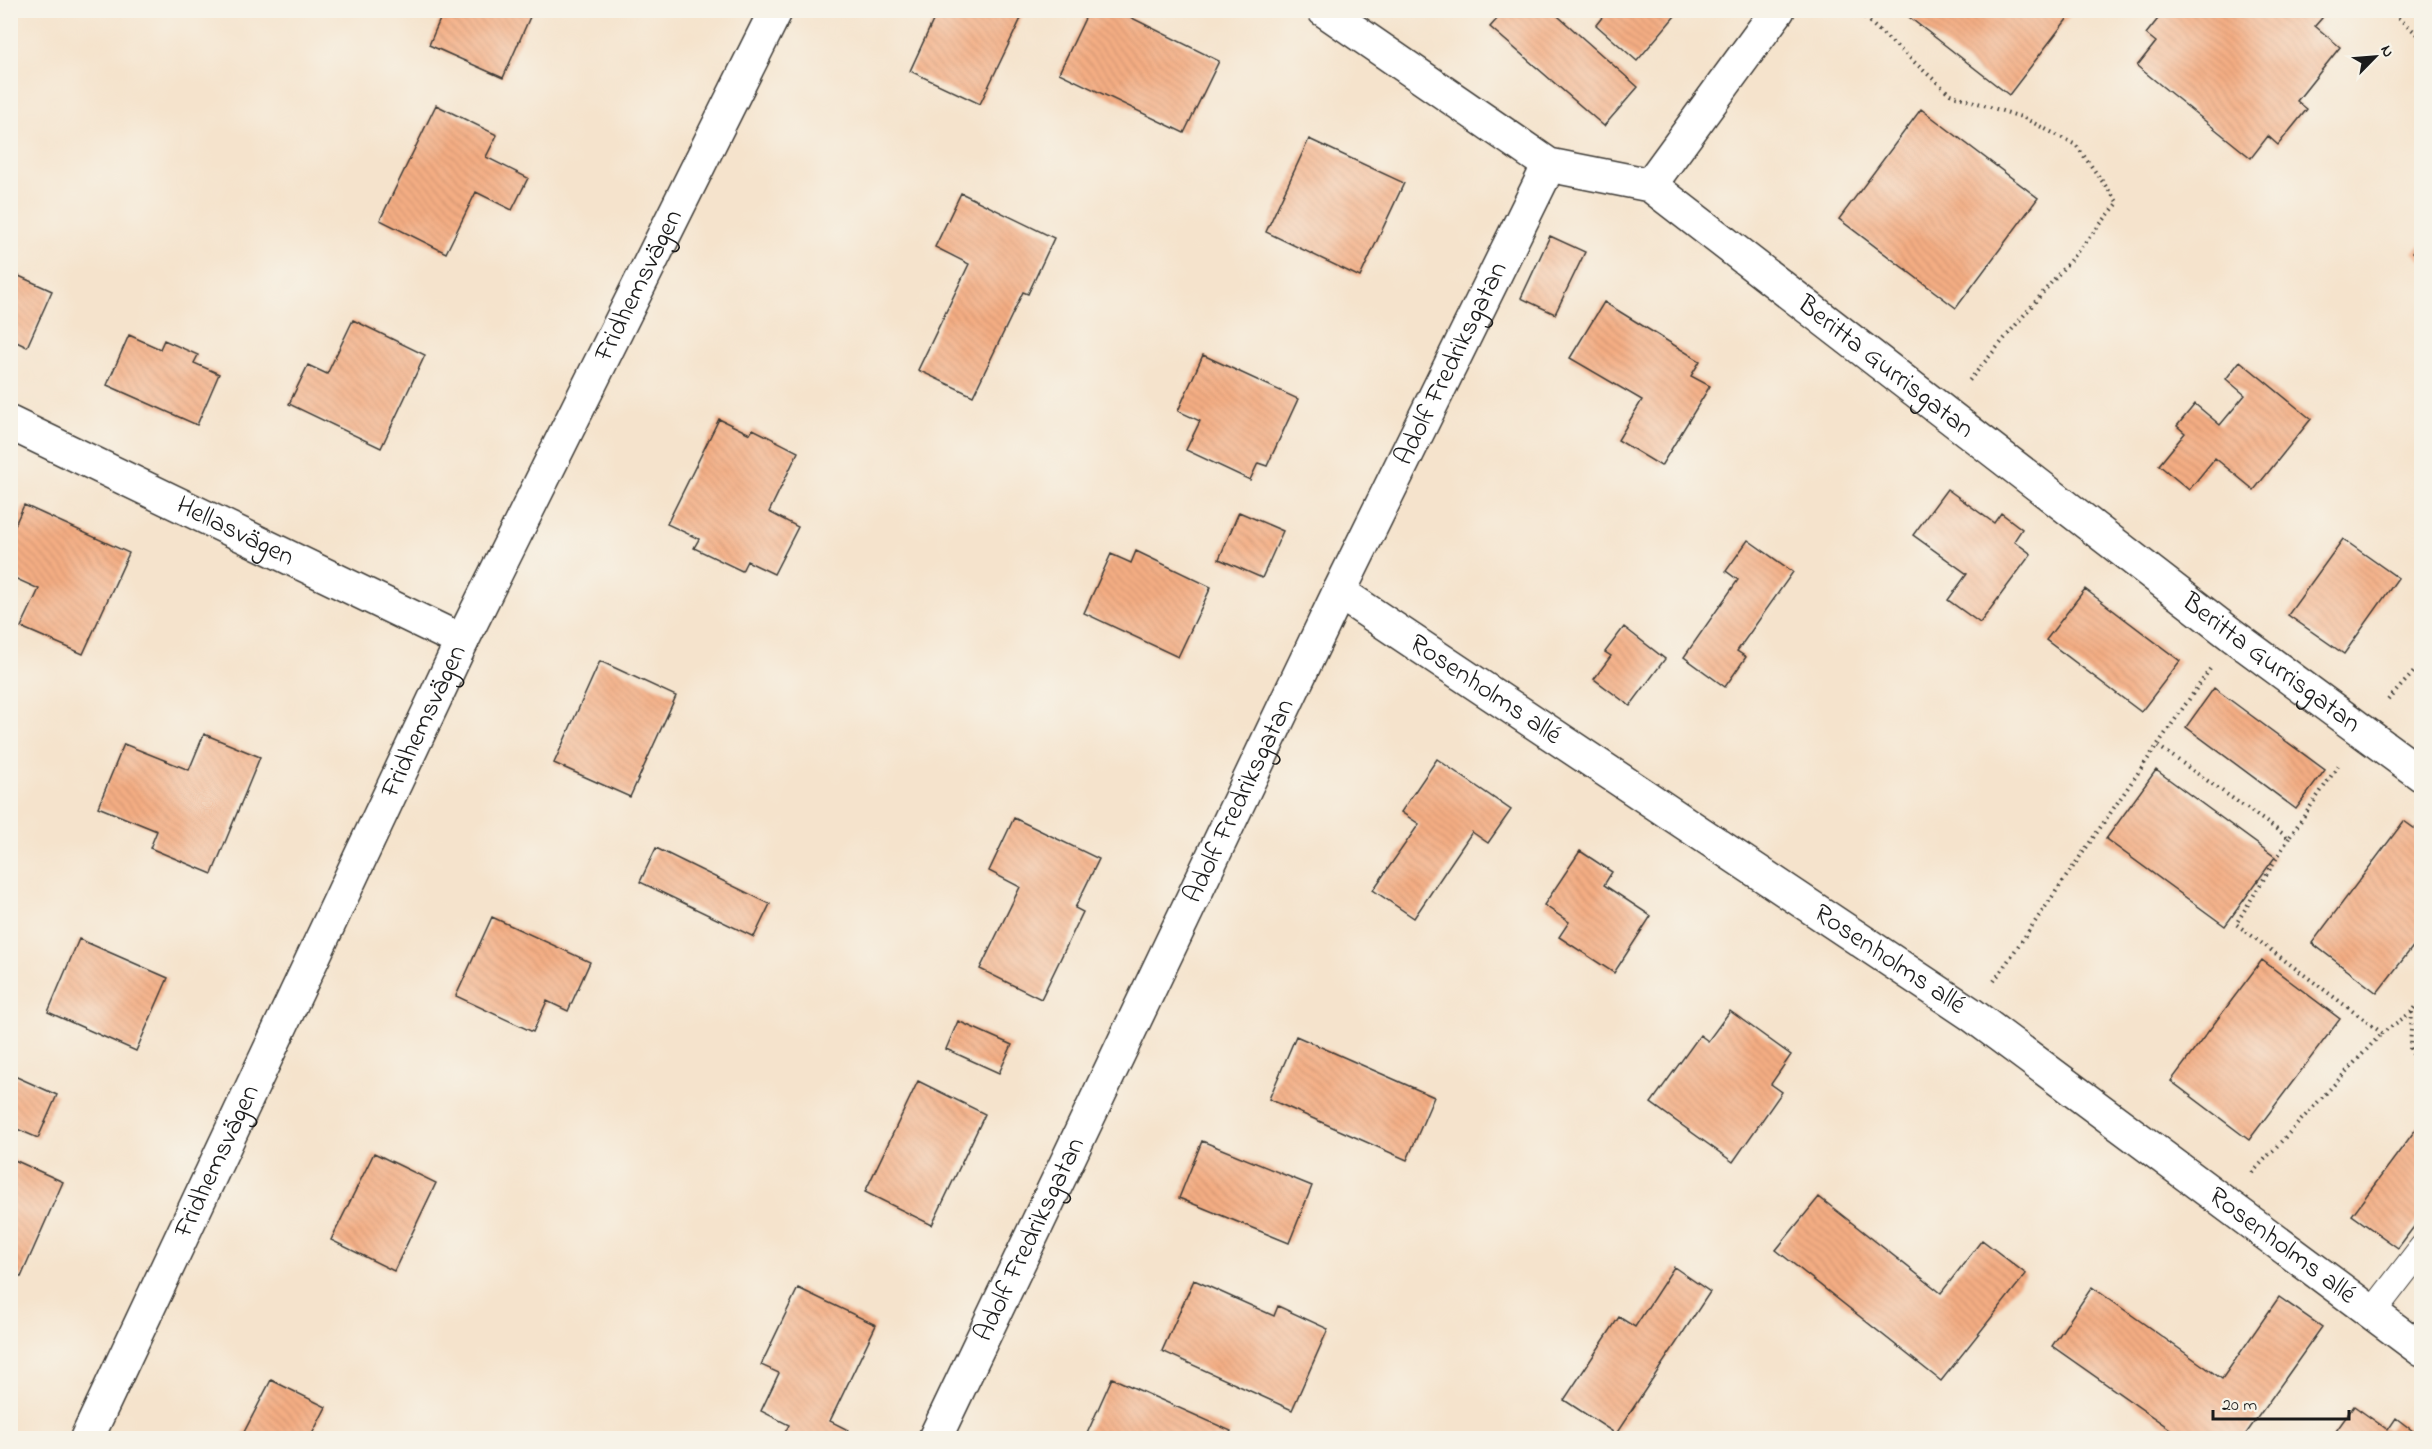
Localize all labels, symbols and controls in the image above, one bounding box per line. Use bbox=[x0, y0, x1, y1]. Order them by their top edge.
north arrow bbox=[2345, 27, 2405, 87]
text: N bbox=[2374, 42, 2400, 62]
street label: Fridhemsvägen bbox=[584, 203, 693, 369]
street label: Adolf Fredriksgatan bbox=[1385, 255, 1518, 472]
street label: Beritta Gurrisgatan bbox=[1788, 286, 1982, 448]
street label: Hellasvägen bbox=[170, 486, 301, 577]
street label: Beritta Gurrisgatan bbox=[2173, 583, 2369, 743]
street label: Rosenholms allé bbox=[1401, 625, 1570, 755]
street label: Fridhemsvägen bbox=[371, 638, 477, 805]
street label: Adolf Fredriksgatan bbox=[1174, 692, 1305, 910]
street label: Rosenholms allé bbox=[1806, 895, 1974, 1025]
street label: Fridhemsvägen bbox=[164, 1078, 270, 1245]
street label: Adolf Fredriksgatan bbox=[964, 1131, 1095, 1348]
street label: Rosenholms allé bbox=[2200, 1178, 2365, 1315]
scale bar bbox=[2213, 1383, 2350, 1421]
text: 20 m bbox=[2222, 1393, 2257, 1419]

